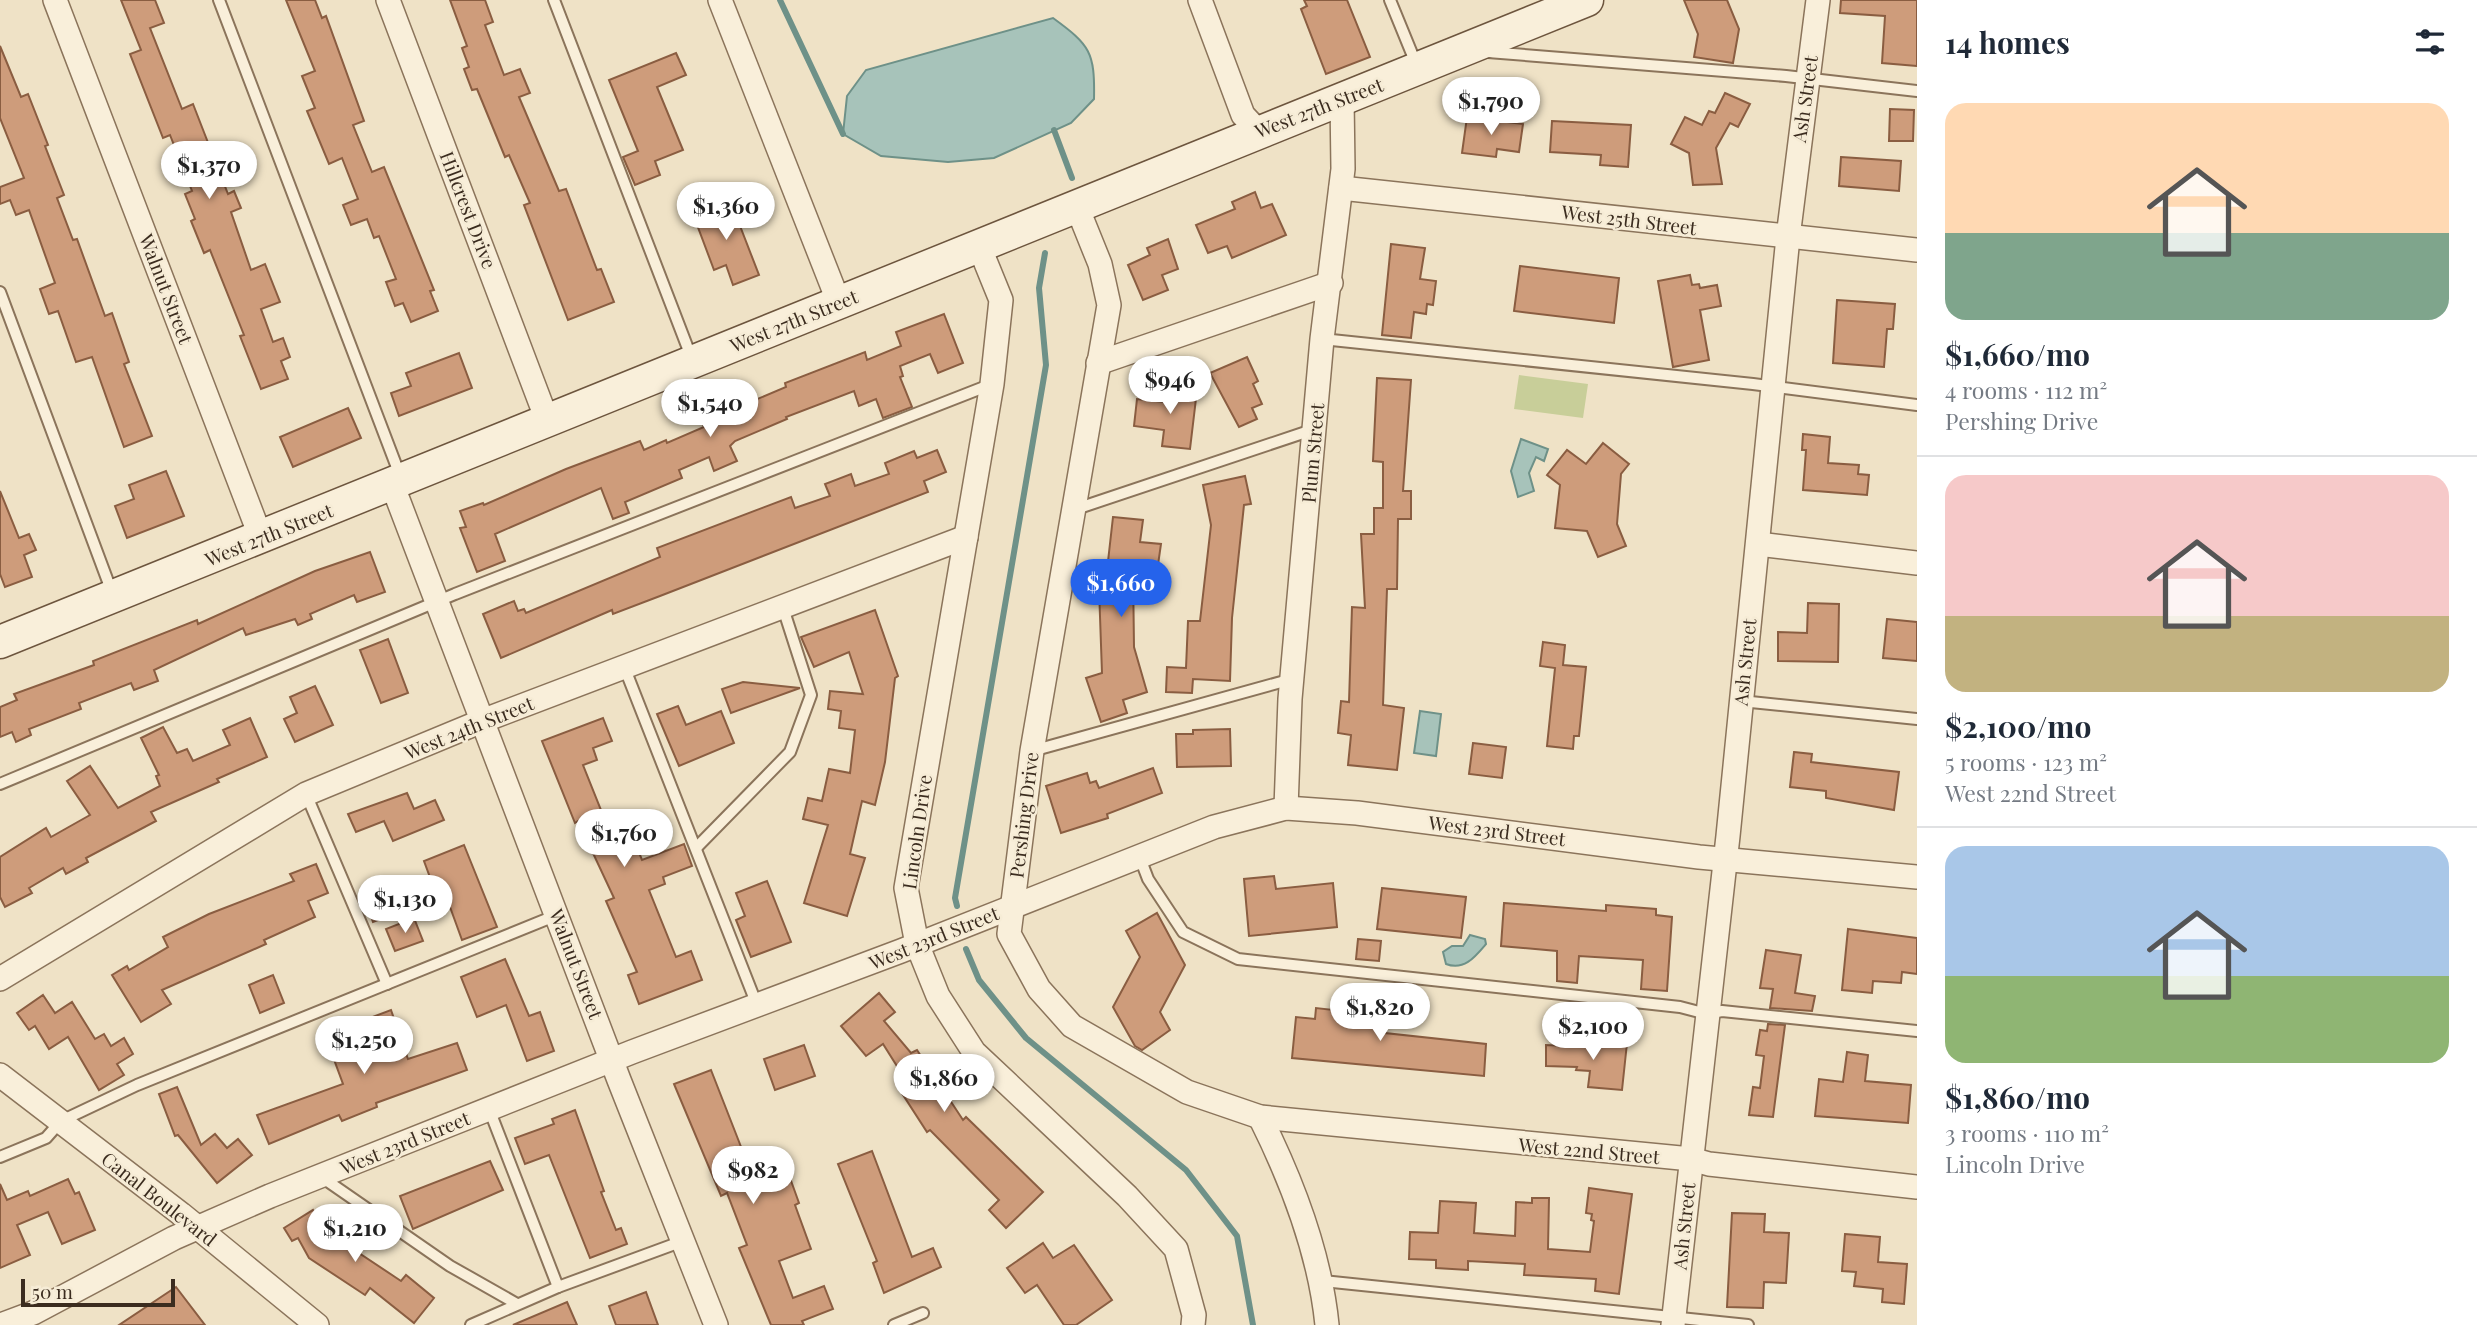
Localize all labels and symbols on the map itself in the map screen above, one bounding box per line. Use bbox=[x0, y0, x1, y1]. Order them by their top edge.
street label: Ash Street bbox=[1785, 54, 1823, 145]
street label: West 27th Street bbox=[1250, 71, 1387, 144]
pin: $1,790 bbox=[1434, 78, 1548, 137]
pin: $1,370 bbox=[152, 142, 266, 201]
street label: Hillcrest Drive bbox=[435, 147, 503, 272]
pin: $1,360 bbox=[669, 182, 783, 242]
street label: West 25th Street bbox=[1559, 198, 1698, 240]
street label: Walnut Street bbox=[134, 229, 200, 348]
street label: West 27th Street bbox=[725, 283, 862, 358]
pin: $946 bbox=[1129, 356, 1211, 416]
pin: $1,540 bbox=[653, 380, 767, 439]
street label: Plum Street bbox=[1295, 402, 1329, 504]
street label: West 27th Street bbox=[200, 497, 337, 572]
pin: $1,660 bbox=[1064, 560, 1178, 619]
street label: Ash Street bbox=[1726, 617, 1762, 708]
street label: West 24th Street bbox=[399, 689, 537, 765]
street label: Pershing Drive bbox=[1002, 750, 1044, 879]
street label: Lincoln Drive bbox=[895, 773, 937, 891]
street label: West 23rd Street bbox=[1426, 809, 1567, 851]
pin: $1,760 bbox=[567, 810, 681, 869]
pin: $1,130 bbox=[348, 876, 462, 935]
street label: West 23rd Street bbox=[864, 899, 1003, 975]
street label: Walnut Street bbox=[544, 904, 610, 1023]
pin: $1,820 bbox=[1323, 984, 1437, 1043]
pin: $2,100 bbox=[1536, 1002, 1650, 1062]
pin: $1,250 bbox=[307, 1016, 421, 1076]
pin: $1,860 bbox=[887, 1054, 1001, 1114]
street label: West 23rd Street bbox=[335, 1104, 474, 1180]
street label: West 22nd Street bbox=[1516, 1131, 1661, 1169]
street label: Canal Boulevard bbox=[97, 1145, 223, 1251]
pin: $982 bbox=[712, 1146, 794, 1206]
street label: Ash Street bbox=[1665, 1181, 1701, 1272]
pin: $1,210 bbox=[298, 1204, 412, 1264]
scale bar bbox=[21, 1276, 175, 1308]

